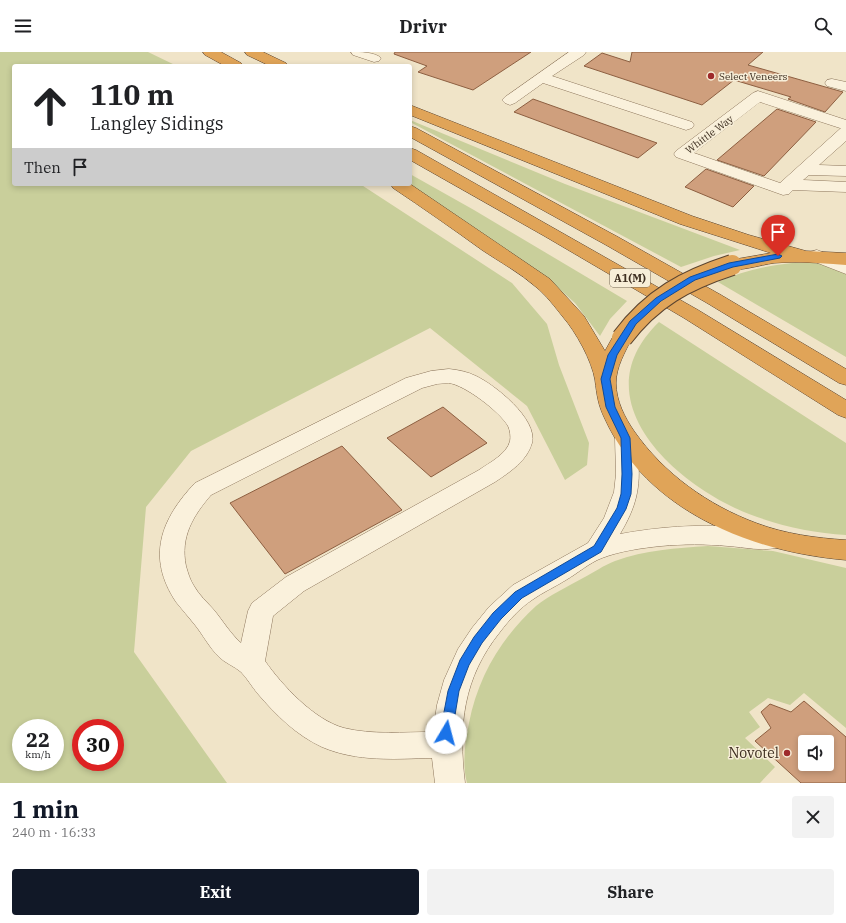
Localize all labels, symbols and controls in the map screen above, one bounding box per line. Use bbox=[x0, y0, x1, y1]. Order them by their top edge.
icon: menu bbox=[12, 15, 34, 37]
text: Drivr bbox=[399, 15, 447, 38]
icon: search bbox=[812, 15, 834, 37]
place label: Select Veneers bbox=[719, 70, 788, 83]
marker: Select Veneers bbox=[706, 71, 716, 81]
text: 110 m bbox=[90, 76, 174, 113]
icon: ahead bbox=[24, 80, 76, 132]
text: Langley Sidings bbox=[90, 112, 224, 135]
street label: Whittle Way bbox=[683, 112, 736, 157]
icon: arrive bbox=[69, 156, 91, 178]
text: Then bbox=[24, 158, 61, 177]
pin bbox=[761, 215, 795, 256]
icon: arrive bbox=[767, 221, 789, 243]
road number: A1(M) bbox=[610, 269, 650, 287]
position arrow bbox=[425, 712, 467, 754]
speed limit sign: 30 bbox=[72, 719, 124, 771]
text: 22 bbox=[26, 726, 50, 753]
map controls bbox=[798, 735, 834, 771]
button: sound bbox=[798, 735, 834, 771]
place label: Novotel bbox=[729, 744, 779, 762]
text: km/h bbox=[25, 748, 51, 761]
marker: Novotel bbox=[782, 748, 792, 758]
text: 1 min bbox=[12, 793, 79, 825]
button: close bbox=[792, 796, 834, 838]
text: 240 m · 16:33 bbox=[12, 824, 96, 841]
button: Exit bbox=[12, 869, 419, 915]
button: Share bbox=[427, 869, 834, 915]

